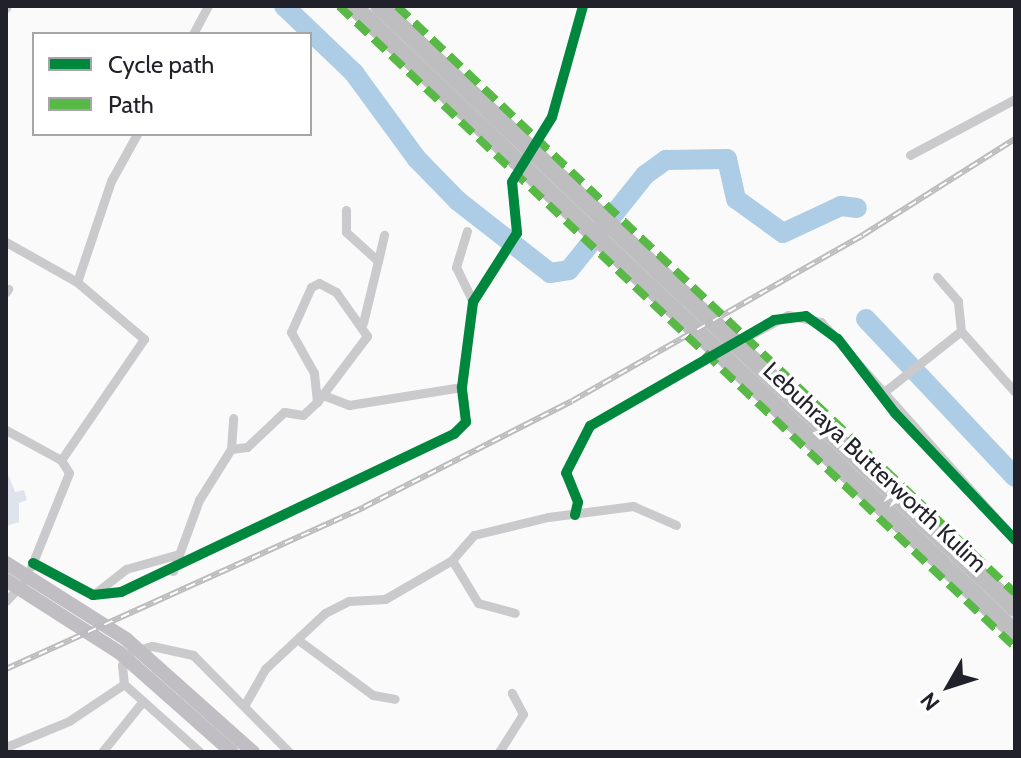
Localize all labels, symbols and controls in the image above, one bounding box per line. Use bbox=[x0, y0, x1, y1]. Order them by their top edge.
legend bbox=[32, 32, 312, 136]
text: Cycle path bbox=[108, 50, 214, 79]
text: Path bbox=[108, 90, 154, 119]
street label: Lebuhraya Butterworth Kulim bbox=[757, 356, 993, 578]
north arrow bbox=[909, 646, 989, 726]
text: N bbox=[915, 687, 945, 716]

